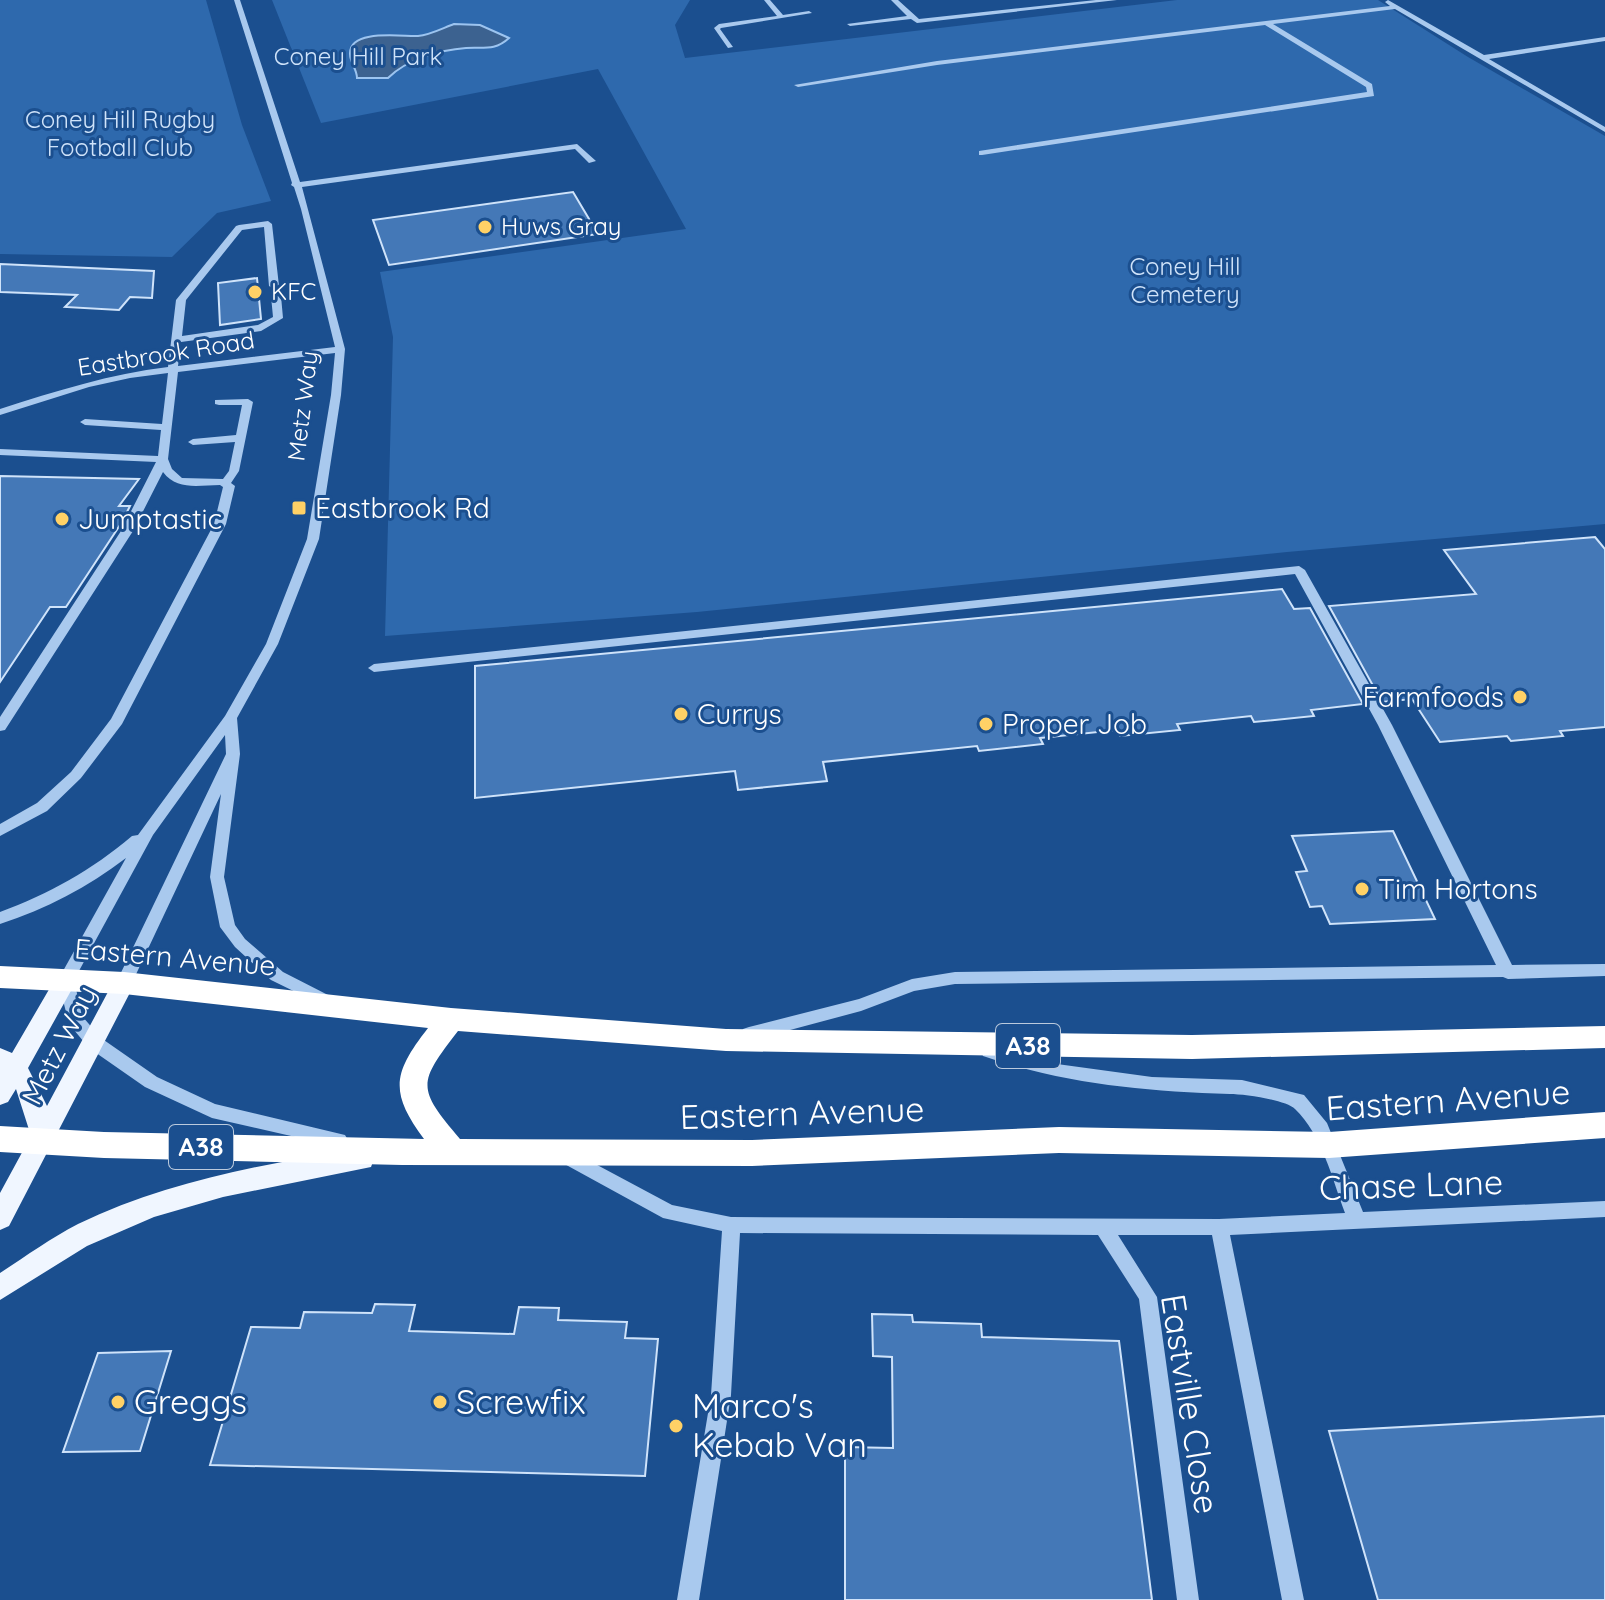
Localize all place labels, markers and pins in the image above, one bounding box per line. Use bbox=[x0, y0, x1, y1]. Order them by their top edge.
place label: Huws Gray bbox=[501, 211, 621, 241]
marker: Huws Gray bbox=[476, 218, 494, 236]
place label: KFC bbox=[271, 276, 316, 306]
marker: KFC bbox=[246, 283, 264, 301]
place label: Eastbrook Rd bbox=[315, 490, 490, 525]
marker: Eastbrook Rd bbox=[290, 499, 308, 517]
place label: Jumptastic bbox=[78, 501, 222, 536]
marker: Jumptastic bbox=[53, 510, 71, 528]
place label: Farmfoods bbox=[1362, 679, 1504, 714]
marker: Farmfoods bbox=[1511, 688, 1529, 706]
place label: Currys bbox=[697, 696, 782, 731]
marker: Currys bbox=[672, 705, 690, 723]
place label: Proper Job bbox=[1002, 706, 1147, 741]
marker: Proper Job bbox=[977, 715, 995, 733]
place label: Tim Hortons bbox=[1378, 871, 1538, 906]
marker: Tim Hortons bbox=[1353, 880, 1371, 898]
place label: Greggs bbox=[134, 1380, 247, 1423]
place label: Screwfix bbox=[456, 1380, 586, 1423]
place label: Marco's Kebab Van bbox=[692, 1384, 867, 1466]
marker: Greggs bbox=[109, 1393, 127, 1411]
marker: Screwfix bbox=[431, 1393, 449, 1411]
marker: Marco's Kebab Van bbox=[667, 1417, 685, 1435]

